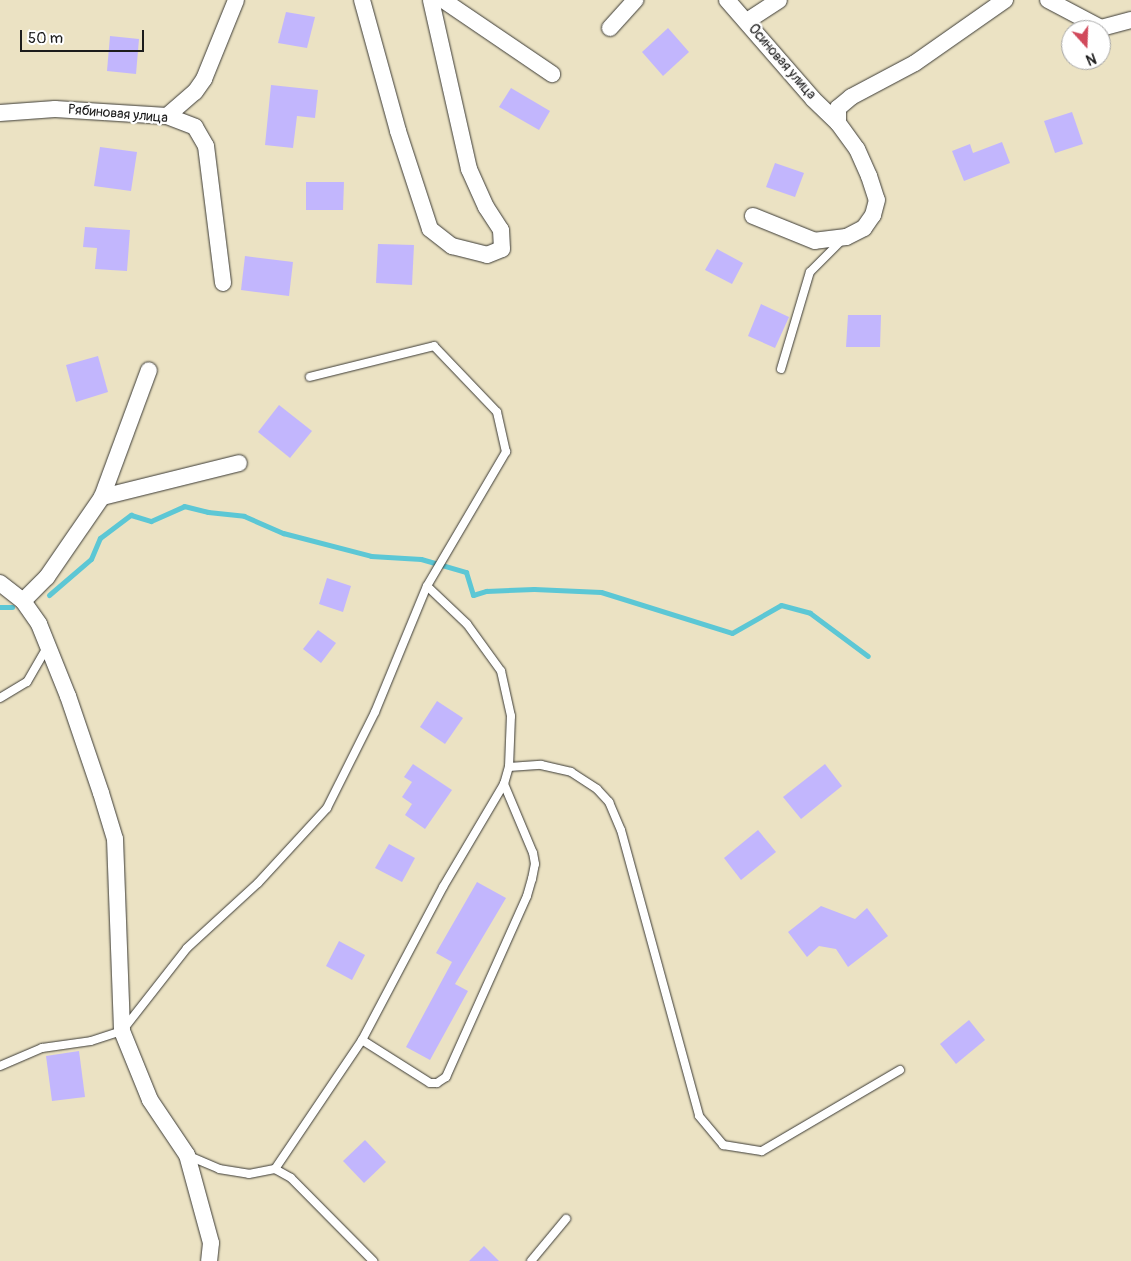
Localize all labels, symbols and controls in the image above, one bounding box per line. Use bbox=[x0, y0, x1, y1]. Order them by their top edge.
scale bar bbox=[22, 20, 146, 52]
north arrow bbox=[1061, 20, 1111, 70]
street label: Осиновая улица bbox=[745, 21, 819, 103]
text: 50 m bbox=[28, 29, 63, 48]
text: N bbox=[1084, 49, 1098, 68]
street label: Рябиновая улица bbox=[67, 101, 169, 127]

